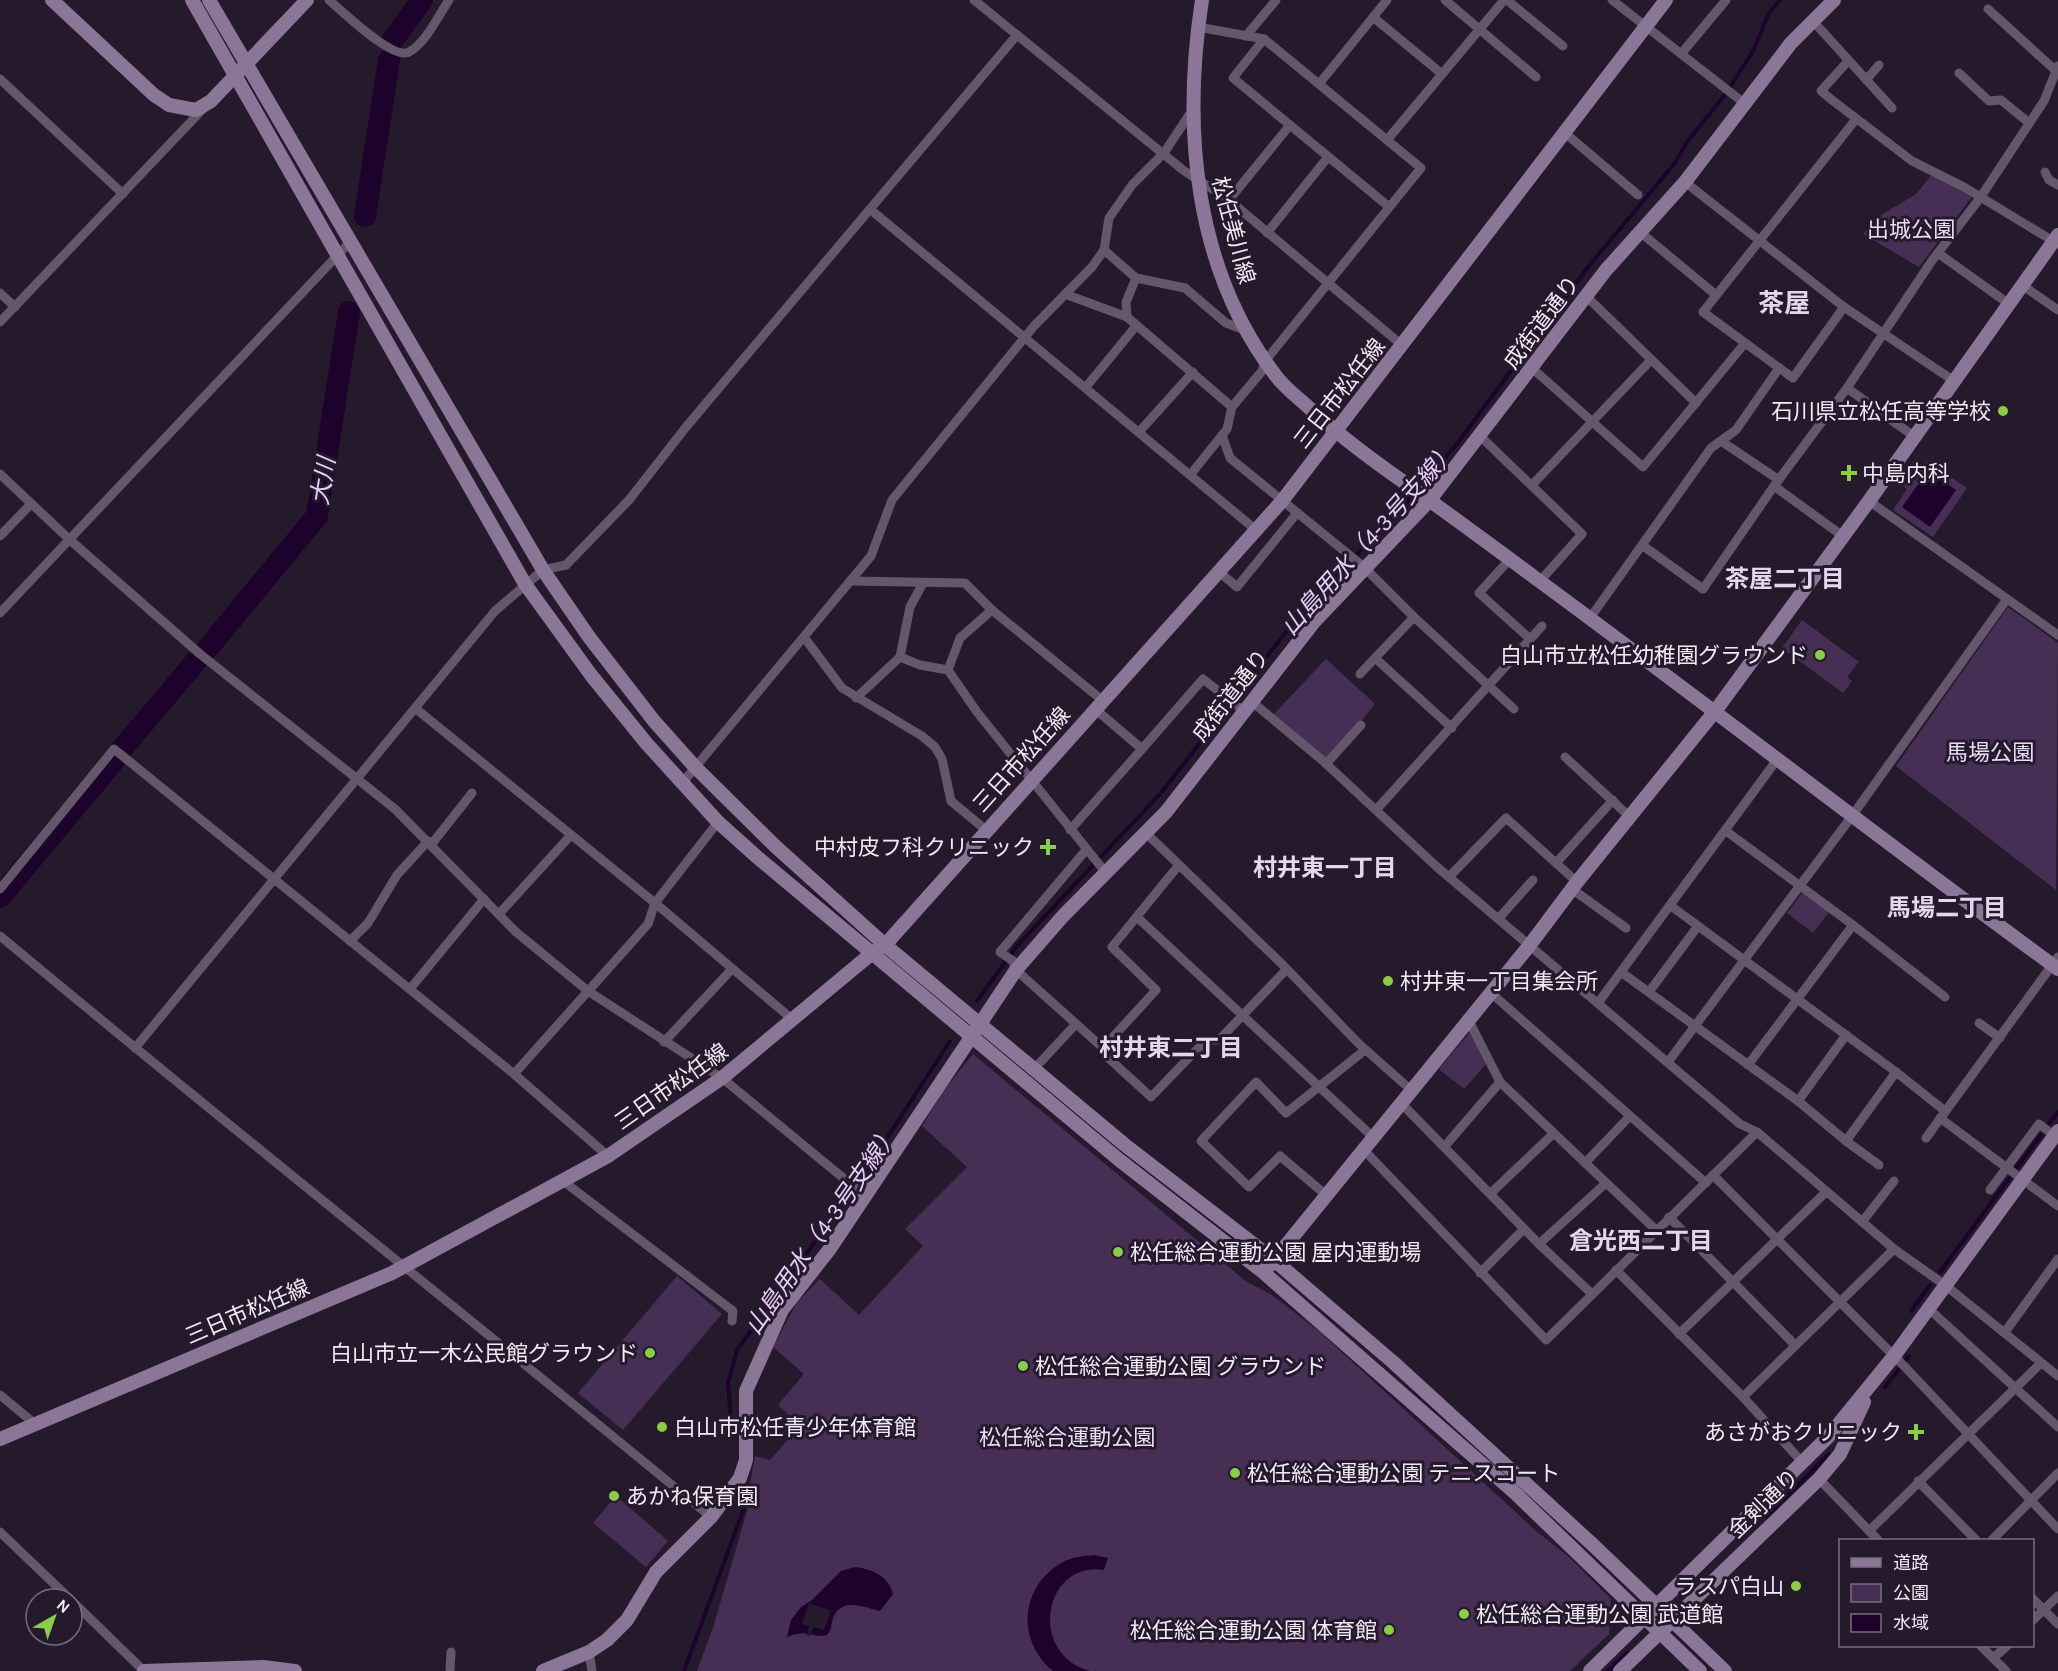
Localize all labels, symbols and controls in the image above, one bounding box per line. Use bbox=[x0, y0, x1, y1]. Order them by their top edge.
street label: 松任美川線 bbox=[1206, 174, 1260, 287]
park label: 出城公園 bbox=[1867, 217, 1955, 243]
street label: 成街道通り bbox=[1498, 271, 1585, 374]
district label: 茶屋 bbox=[1758, 288, 1810, 319]
street label: 三日市松任線 bbox=[1289, 334, 1391, 454]
place label: 石川県立松任高等学校 bbox=[1771, 399, 1991, 425]
marker: 石川県立松任高等学校 bbox=[1996, 404, 2010, 418]
water label: 山島用水（4-3号支線） bbox=[1275, 437, 1463, 641]
water label: 大川 bbox=[305, 452, 341, 507]
place label: 中島内科 bbox=[1862, 461, 1950, 487]
marker: 中島内科 bbox=[1840, 464, 1858, 482]
district label: 茶屋二丁目 bbox=[1725, 565, 1845, 593]
place label: 白山市立松任幼稚園グラウンド bbox=[1500, 643, 1808, 669]
street label: 成街道通り bbox=[1187, 644, 1275, 747]
marker: 白山市立松任幼稚園グラウンド bbox=[1813, 648, 1827, 662]
street label: 三日市松任線 bbox=[968, 702, 1076, 817]
park label: 馬場公園 bbox=[1946, 740, 2034, 766]
place label: 中村皮フ科クリニック bbox=[814, 835, 1034, 861]
marker: 中村皮フ科クリニック bbox=[1039, 838, 1057, 856]
district label: 村井東一丁目 bbox=[1253, 854, 1397, 882]
district label: 馬場二丁目 bbox=[1887, 894, 2007, 922]
place label: 村井東一丁目集会所 bbox=[1400, 969, 1598, 995]
marker: 村井東一丁目集会所 bbox=[1381, 974, 1395, 988]
district label: 村井東二丁目 bbox=[1099, 1034, 1243, 1062]
street label: 三日市松任線 bbox=[610, 1038, 733, 1135]
water label: 山島用水（4-3号支線） bbox=[739, 1120, 905, 1340]
district label: 倉光西二丁目 bbox=[1569, 1227, 1713, 1255]
place label: 松任総合運動公園 屋内運動場 bbox=[1130, 1240, 1421, 1266]
marker: 松任総合運動公園 屋内運動場 bbox=[1111, 1245, 1125, 1259]
street label: 三日市松任線 bbox=[182, 1274, 313, 1350]
place label: 白山市立一木公民館グラウンド bbox=[330, 1341, 638, 1367]
marker: 白山市立一木公民館グラウンド bbox=[643, 1346, 657, 1360]
place label: 松任総合運動公園 グラウンド bbox=[1035, 1354, 1326, 1380]
marker: 松任総合運動公園 グラウンド bbox=[1016, 1359, 1030, 1373]
place label: 白山市松任青少年体育館 bbox=[674, 1415, 916, 1441]
marker: 白山市松任青少年体育館 bbox=[655, 1420, 669, 1434]
place label: あさがおクリニック bbox=[1704, 1420, 1902, 1446]
marker: あさがおクリニック bbox=[1907, 1423, 1925, 1441]
park label: 松任総合運動公園 bbox=[979, 1425, 1155, 1451]
place label: 松任総合運動公園 テニスコート bbox=[1247, 1461, 1560, 1487]
street label: 金剣通り bbox=[1723, 1464, 1804, 1544]
marker: 松任総合運動公園 テニスコート bbox=[1228, 1466, 1242, 1480]
place label: あかね保育園 bbox=[626, 1484, 758, 1510]
marker: あかね保育園 bbox=[607, 1489, 621, 1503]
legend bbox=[1839, 1539, 2034, 1647]
text: 道路 bbox=[1893, 1552, 1929, 1574]
place label: ラスパ白山 bbox=[1674, 1574, 1784, 1600]
marker: ラスパ白山 bbox=[1789, 1579, 1803, 1593]
text: 公園 bbox=[1893, 1582, 1929, 1604]
north arrow bbox=[24, 1587, 84, 1647]
text: N bbox=[53, 1595, 74, 1617]
place label: 松任総合運動公園 武道館 bbox=[1476, 1602, 1723, 1628]
marker: 松任総合運動公園 武道館 bbox=[1457, 1607, 1471, 1621]
text: 水域 bbox=[1893, 1612, 1929, 1634]
place label: 松任総合運動公園 体育館 bbox=[1130, 1618, 1377, 1644]
marker: 松任総合運動公園 体育館 bbox=[1382, 1623, 1396, 1637]

